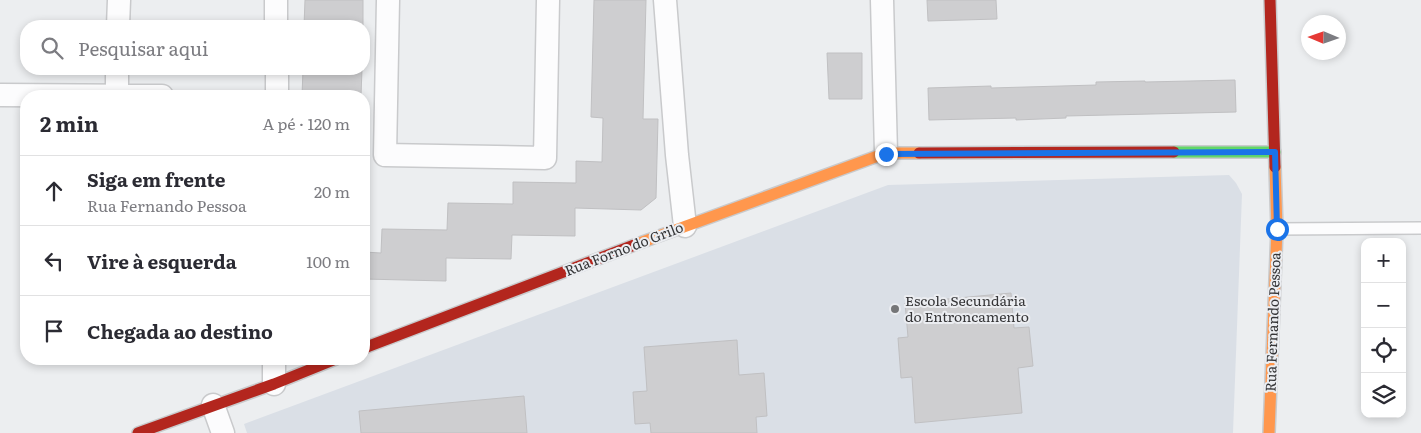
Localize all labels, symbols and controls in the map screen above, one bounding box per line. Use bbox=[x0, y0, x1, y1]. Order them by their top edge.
north arrow bbox=[1301, 15, 1346, 60]
search box bbox=[20, 20, 370, 75]
icon: search bbox=[38, 34, 66, 62]
text: Pesquisar aqui bbox=[78, 34, 208, 62]
text: 2 min bbox=[40, 107, 99, 138]
text: A pé · 120 m bbox=[263, 111, 350, 135]
route end bbox=[875, 143, 898, 166]
text: Siga em frente bbox=[87, 165, 225, 193]
icon: ahead bbox=[40, 177, 68, 205]
text: 20 m bbox=[314, 179, 350, 203]
text: Rua Fernando Pessoa bbox=[87, 193, 247, 217]
street label: Rua Forno do Grilo bbox=[561, 216, 686, 280]
route start bbox=[1266, 218, 1289, 241]
map controls bbox=[1361, 238, 1406, 418]
button: + bbox=[1361, 238, 1406, 283]
icon: left bbox=[40, 247, 68, 275]
text: Vire à esquerda bbox=[87, 247, 237, 275]
text: 100 m bbox=[306, 249, 350, 273]
street label: Rua Fernando Pessoa bbox=[1260, 251, 1284, 392]
button: − bbox=[1361, 283, 1406, 328]
place label: Escola Secundária do Entroncamento bbox=[905, 290, 1029, 326]
marker: Escola Secundária do Entroncamento bbox=[889, 303, 901, 315]
icon: arrive bbox=[40, 317, 68, 345]
text: Chegada ao destino bbox=[87, 317, 273, 345]
button: locate bbox=[1361, 328, 1406, 373]
button: layers bbox=[1361, 373, 1406, 418]

